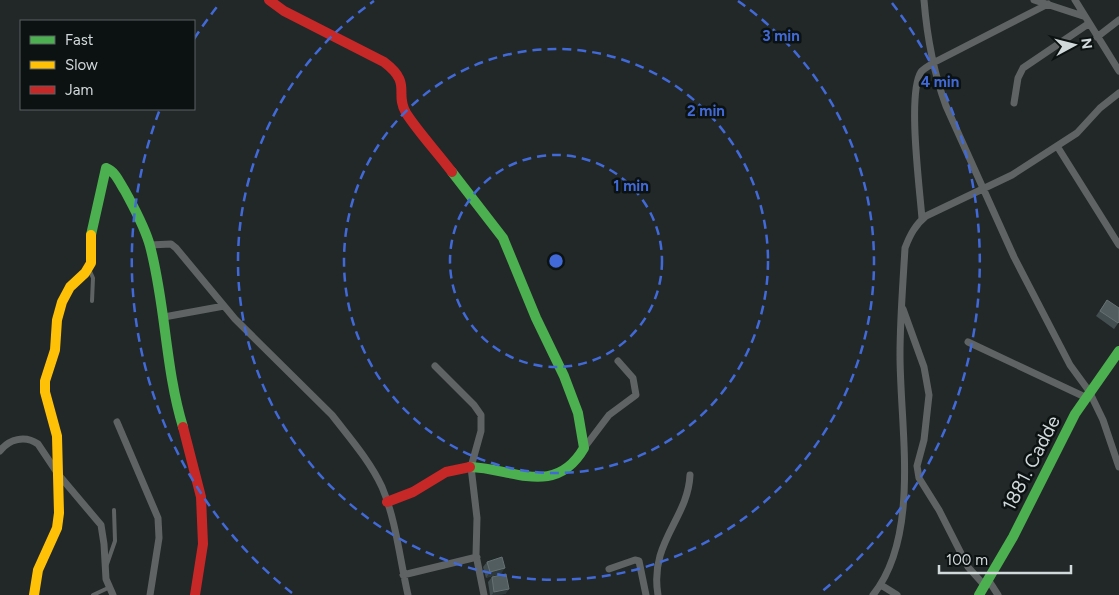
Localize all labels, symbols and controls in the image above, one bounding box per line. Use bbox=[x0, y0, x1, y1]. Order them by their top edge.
legend bbox=[20, 20, 195, 110]
north arrow bbox=[1049, 20, 1099, 70]
text: 3 min bbox=[762, 27, 800, 45]
text: Fast bbox=[65, 31, 94, 49]
text: N bbox=[1077, 37, 1096, 50]
text: Slow bbox=[65, 56, 98, 74]
text: 4 min bbox=[921, 73, 959, 91]
text: Jam bbox=[65, 81, 93, 99]
text: 2 min bbox=[687, 102, 725, 120]
text: 1 min bbox=[613, 177, 649, 195]
centre of rings bbox=[547, 252, 565, 270]
street label: 1881. Cadde bbox=[997, 412, 1065, 514]
scale bar bbox=[939, 542, 1072, 574]
text: 100 m bbox=[946, 551, 988, 569]

